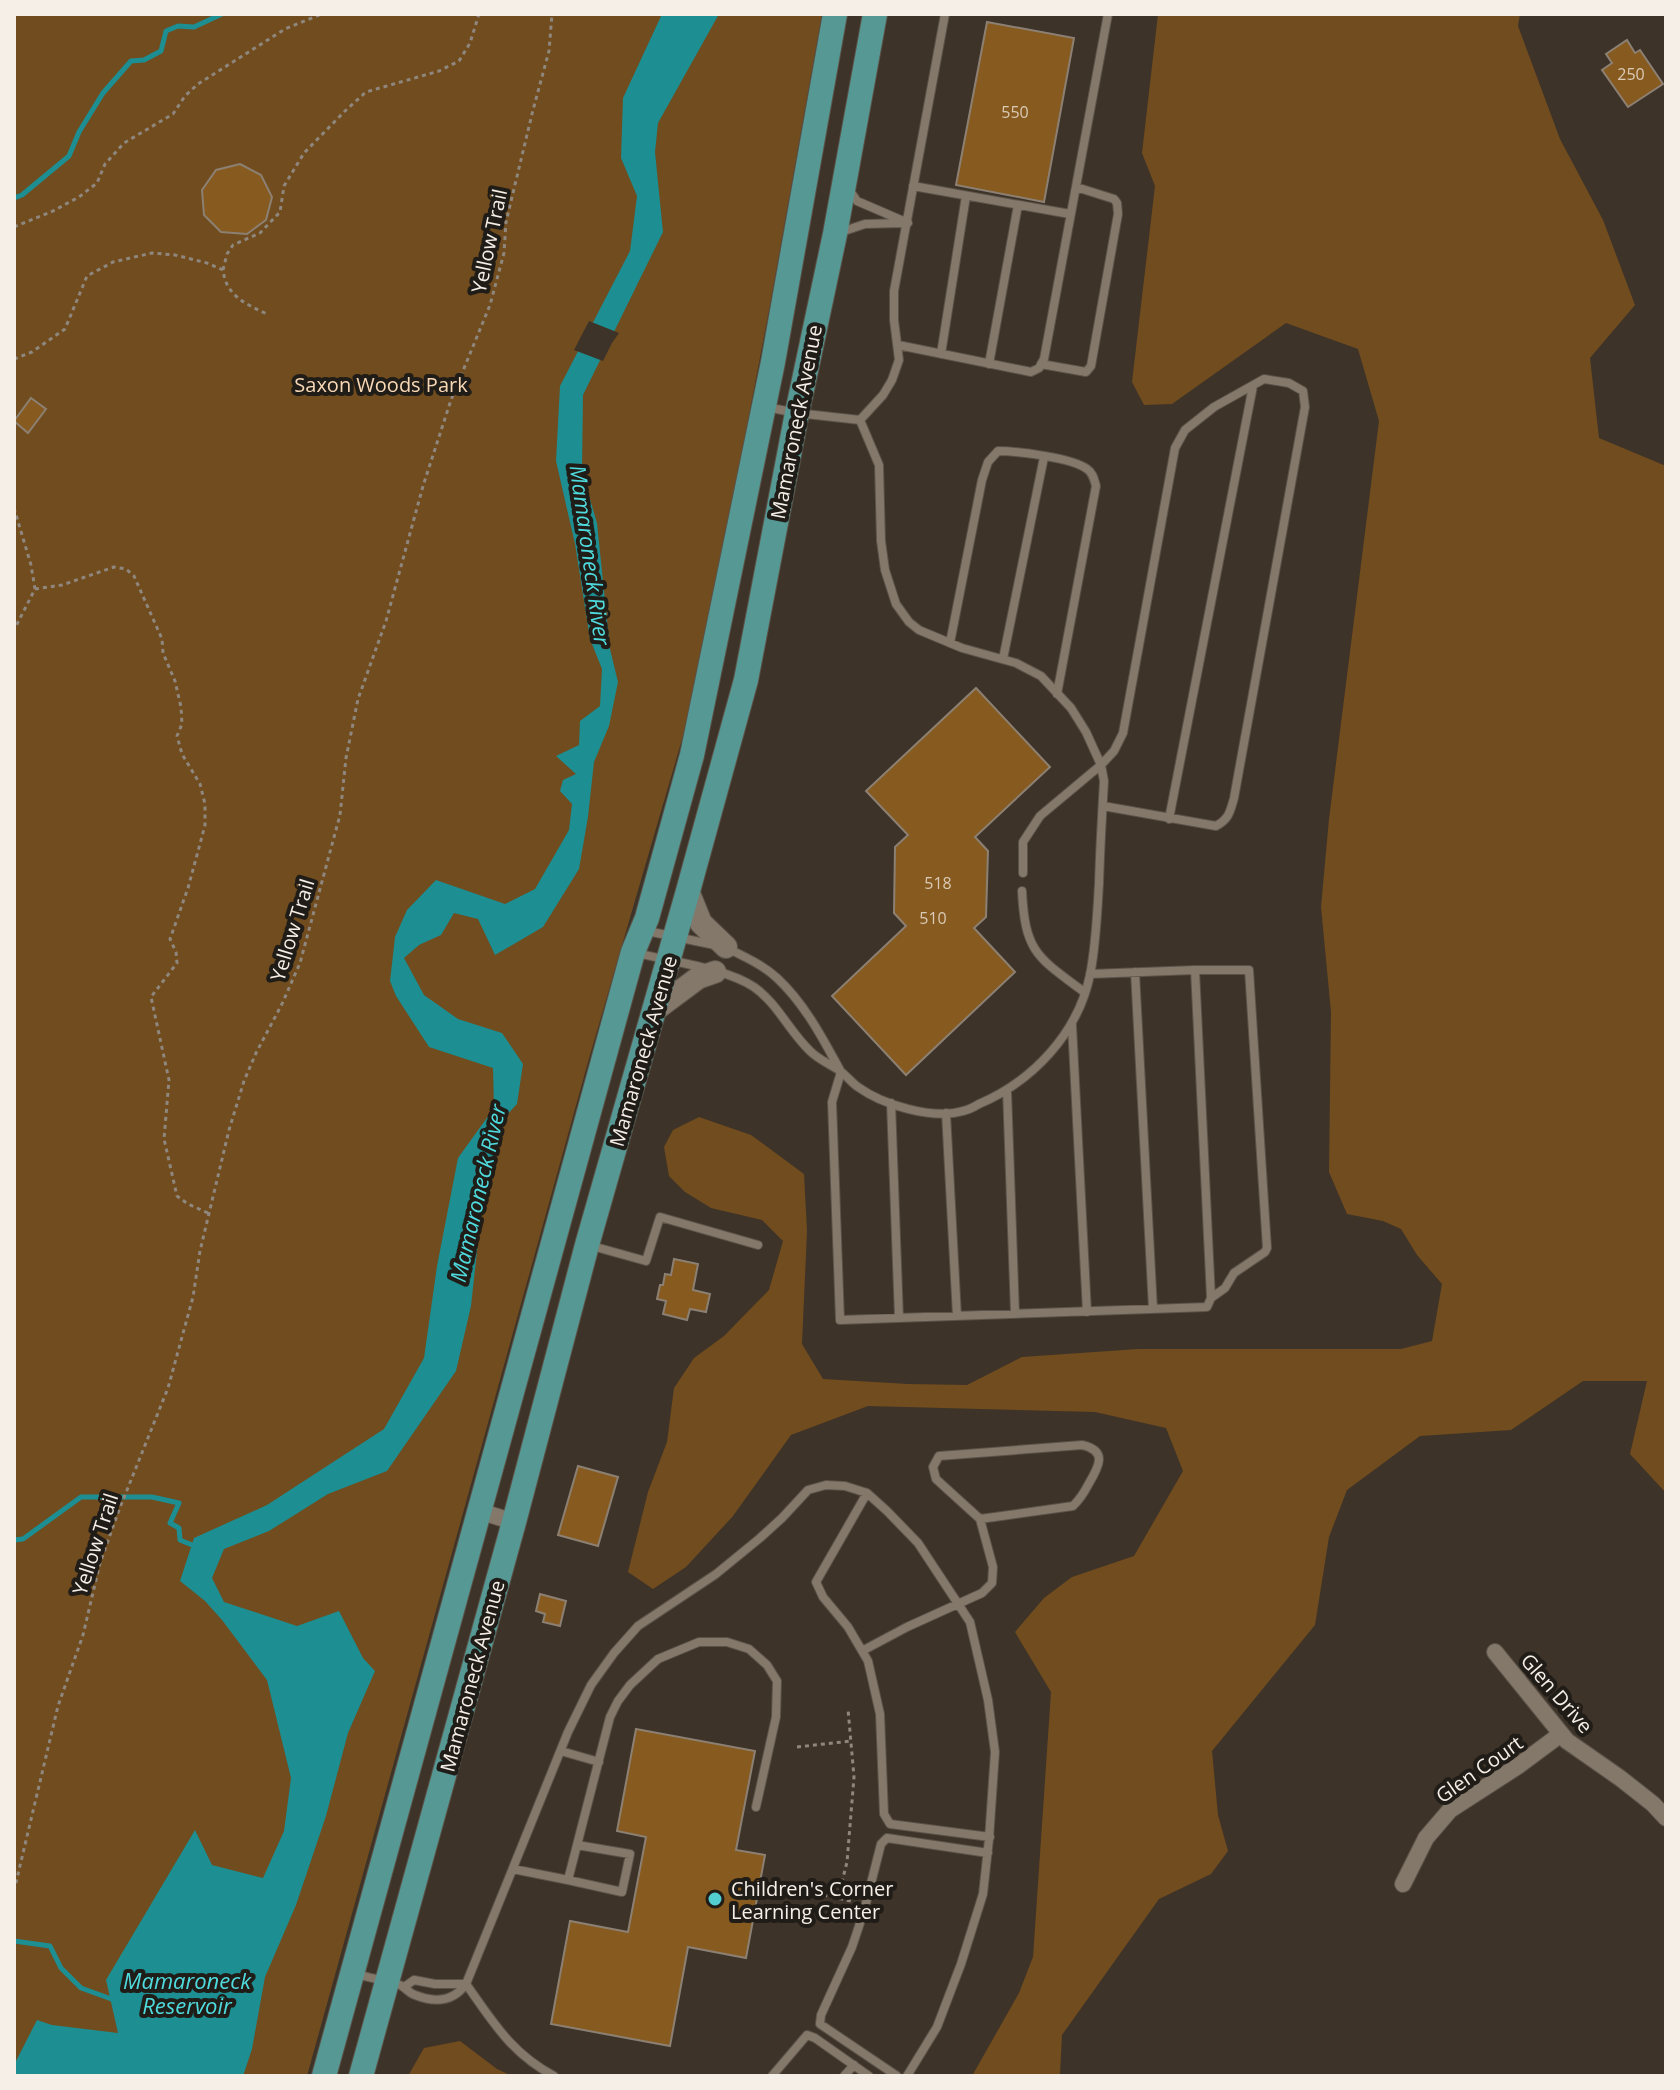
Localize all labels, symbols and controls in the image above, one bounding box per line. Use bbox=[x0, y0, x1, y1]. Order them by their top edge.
house number: 250 bbox=[1617, 63, 1645, 85]
house number: 550 bbox=[1001, 101, 1029, 123]
street label: Yellow Trail bbox=[465, 187, 513, 295]
street label: Mamaroneck Avenue bbox=[764, 323, 828, 521]
park label: Saxon Woods Park bbox=[294, 371, 468, 398]
water label: Mamaroneck River bbox=[564, 463, 619, 648]
house number: 518 bbox=[924, 872, 952, 894]
street label: Yellow Trail bbox=[264, 876, 320, 984]
house number: 510 bbox=[919, 907, 947, 929]
street label: Mamaroneck Avenue bbox=[603, 952, 683, 1150]
water label: Mamaroneck River bbox=[442, 1100, 512, 1285]
street label: Yellow Trail bbox=[66, 1490, 124, 1598]
street label: Mamaroneck Avenue bbox=[433, 1577, 511, 1775]
street label: Glen Drive bbox=[1515, 1647, 1599, 1739]
street label: Glen Court bbox=[1430, 1729, 1528, 1809]
place label: Children's Corner Learning Center bbox=[731, 1875, 893, 1925]
marker: Children's Corner Learning Center bbox=[706, 1890, 724, 1908]
water label: Mamaroneck Reservoir bbox=[123, 1965, 252, 2020]

